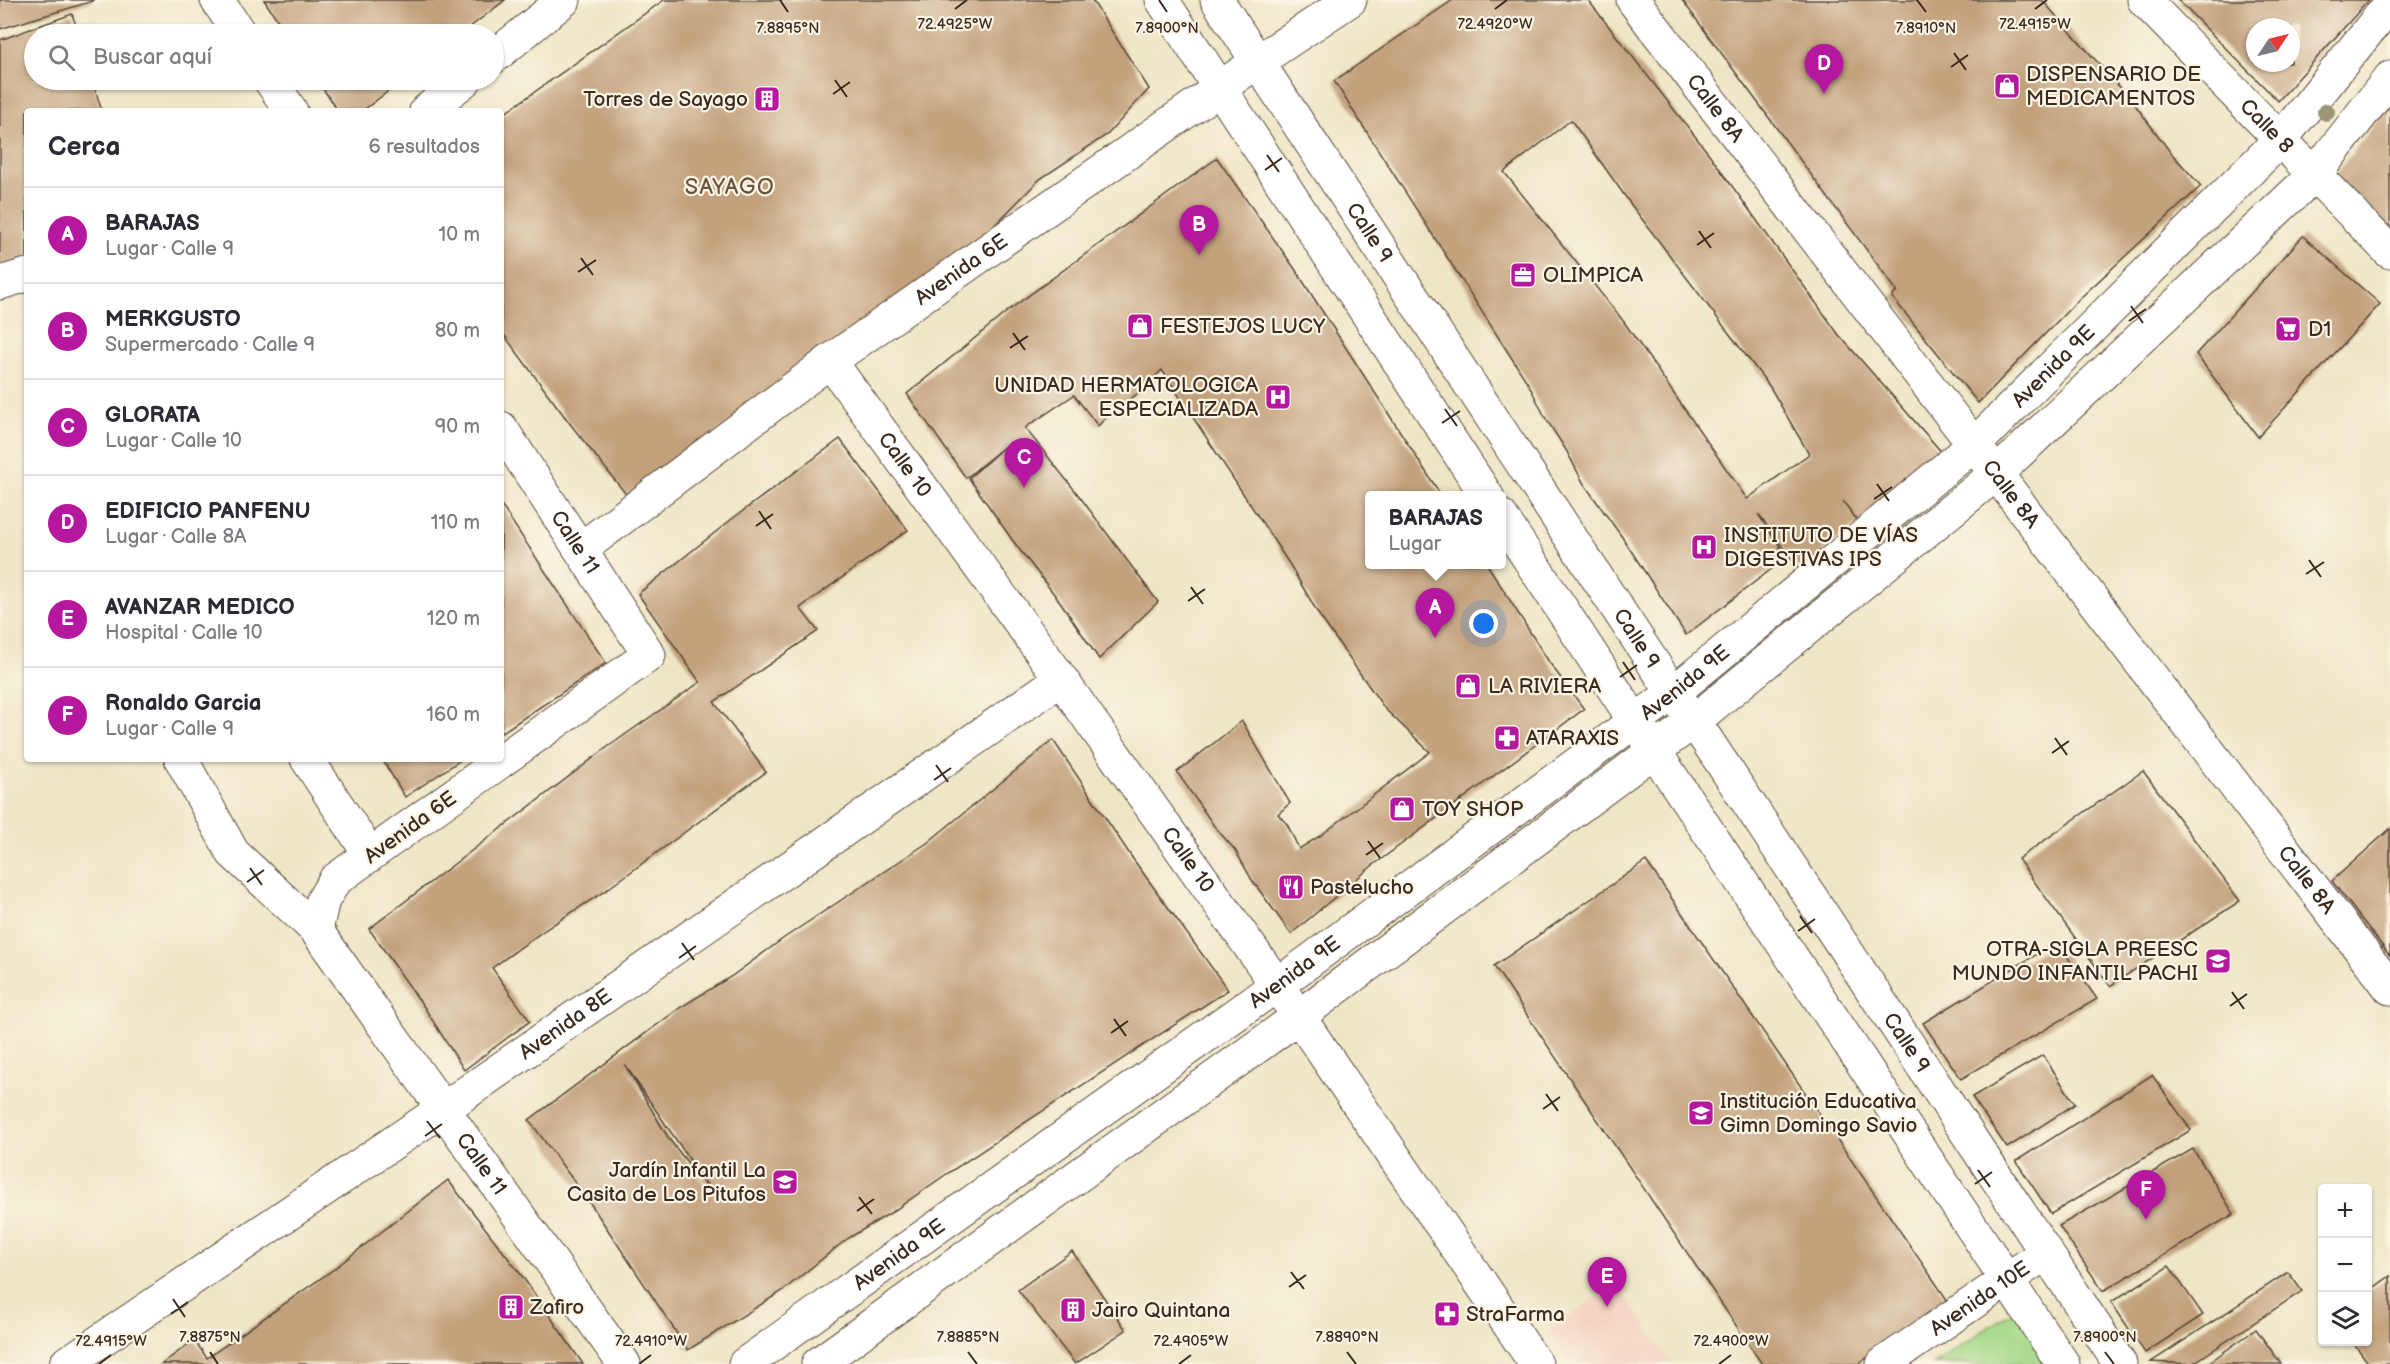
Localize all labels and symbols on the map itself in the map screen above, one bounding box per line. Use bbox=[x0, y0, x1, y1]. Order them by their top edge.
text: 72.4925°W bbox=[918, 15, 993, 34]
text: 72.4920°W bbox=[1457, 15, 1533, 34]
text: 72.4915°W bbox=[1999, 15, 2071, 34]
north arrow bbox=[2246, 18, 2300, 72]
text: 7.8895°N bbox=[756, 19, 820, 38]
text: 7.8900°N bbox=[1135, 19, 1199, 38]
text: 7.8910°N bbox=[1896, 19, 1956, 38]
pin: D bbox=[1804, 44, 1844, 94]
place label: DISPENSARIO DE MEDICAMENTOS bbox=[2026, 62, 2201, 111]
street label: Calle 8A bbox=[1681, 69, 1749, 147]
shop icon: DISPENSARIO DE MEDICAMENTOS bbox=[1992, 71, 2022, 101]
building icon: Torres de Sayago bbox=[752, 84, 782, 114]
place label: Torres de Sayago bbox=[583, 87, 748, 112]
street label: Calle 8 bbox=[2234, 94, 2299, 159]
district label: SAYAGO bbox=[685, 174, 775, 201]
street label: Calle 9 bbox=[1341, 198, 1398, 267]
pin: B bbox=[1180, 206, 1218, 255]
street label: Avenida 6E bbox=[910, 229, 1013, 311]
office icon: OLIMPICA bbox=[1508, 260, 1538, 290]
place label: OLIMPICA bbox=[1543, 263, 1643, 288]
shop icon: FESTEJOS LUCY bbox=[1125, 311, 1155, 341]
place label: FESTEJOS LUCY bbox=[1160, 314, 1326, 339]
supermarket icon: D1 bbox=[2273, 314, 2303, 344]
place label: D1 bbox=[2308, 317, 2331, 342]
street label: Avenida 9E bbox=[2007, 320, 2100, 413]
place label: UNIDAD HERMATOLOGICA ESPECIALIZADA bbox=[994, 373, 1258, 422]
hospital icon: UNIDAD HERMATOLOGICA ESPECIALIZADA bbox=[1263, 382, 1293, 412]
street label: Calle 10 bbox=[873, 427, 937, 502]
pin: C bbox=[1004, 438, 1044, 488]
street label: Calle 8A bbox=[1977, 455, 2045, 533]
street label: Calle 11 bbox=[545, 506, 605, 579]
place label: INSTITUTO DE VÍAS DIGESTIVAS IPS bbox=[1724, 523, 1918, 572]
hospital icon: INSTITUTO DE VÍAS DIGESTIVAS IPS bbox=[1689, 532, 1719, 562]
pin: A bbox=[1416, 588, 1454, 638]
street label: Calle 9 bbox=[1608, 604, 1665, 673]
your location bbox=[1469, 609, 1498, 638]
street label: Avenida 9E bbox=[1636, 640, 1735, 726]
shop icon: LA RIVIERA bbox=[1453, 671, 1483, 701]
place label: LA RIVIERA bbox=[1488, 674, 1601, 699]
pharmacy icon: ATARAXIS bbox=[1492, 723, 1522, 753]
place label: ATARAXIS bbox=[1526, 726, 1619, 751]
street label: Avenida 6E bbox=[359, 786, 461, 869]
shop icon: TOY SHOP bbox=[1387, 794, 1417, 824]
place label: TOY SHOP bbox=[1422, 797, 1523, 822]
street label: Calle 10 bbox=[1156, 822, 1220, 898]
street label: Calle 8A bbox=[2272, 841, 2341, 919]
restaurant icon: Pastelucho bbox=[1276, 872, 1306, 902]
place label: Pastelucho bbox=[1310, 875, 1414, 900]
street label: Avenida 9E bbox=[1244, 931, 1345, 1014]
place label: OTRA-SIGLA PREESC MUNDO INFANTIL PACHI bbox=[1952, 937, 2198, 986]
school or university icon: OTRA-SIGLA PREESC MUNDO INFANTIL PACHI bbox=[2203, 946, 2233, 976]
street label: Avenida 8E bbox=[514, 984, 617, 1065]
street label: Calle 9 bbox=[1878, 1008, 1935, 1077]
place label: Institución Educativa Gimn Domingo Savio bbox=[1720, 1089, 1918, 1138]
school or university icon: Institución Educativa Gimn Domingo Savio bbox=[1686, 1098, 1716, 1128]
street label: Calle 11 bbox=[451, 1128, 512, 1200]
place label: Jardín Infantil La Casita de Los Pitufos bbox=[567, 1158, 766, 1207]
school or university icon: Jardín Infantil La Casita de Los Pitufos bbox=[770, 1167, 800, 1197]
pin: F bbox=[2126, 1170, 2166, 1220]
street label: Avenida 9E bbox=[848, 1214, 950, 1296]
street label: Avenida 10E bbox=[1925, 1256, 2035, 1341]
pin: E bbox=[1588, 1258, 1626, 1307]
building icon: Zafiro bbox=[496, 1292, 526, 1322]
place label: Zafiro bbox=[529, 1295, 584, 1320]
building icon: Jairo Quintana bbox=[1058, 1295, 1088, 1325]
place label: Jairo Quintana bbox=[1092, 1298, 1230, 1323]
pharmacy icon: StraFarma bbox=[1432, 1299, 1462, 1329]
place label: StraFarma bbox=[1466, 1302, 1565, 1327]
text: 7.8875°N bbox=[179, 1328, 241, 1347]
text: 7.8885°N bbox=[936, 1328, 1000, 1347]
text: 7.8890°N bbox=[1315, 1328, 1379, 1347]
text: 7.8900°N bbox=[2073, 1328, 2137, 1347]
text: 72.4915°W bbox=[75, 1332, 147, 1351]
text: 72.4910°W bbox=[615, 1332, 687, 1351]
text: 72.4905°W bbox=[1154, 1332, 1229, 1351]
text: 72.4900°W bbox=[1693, 1332, 1769, 1351]

